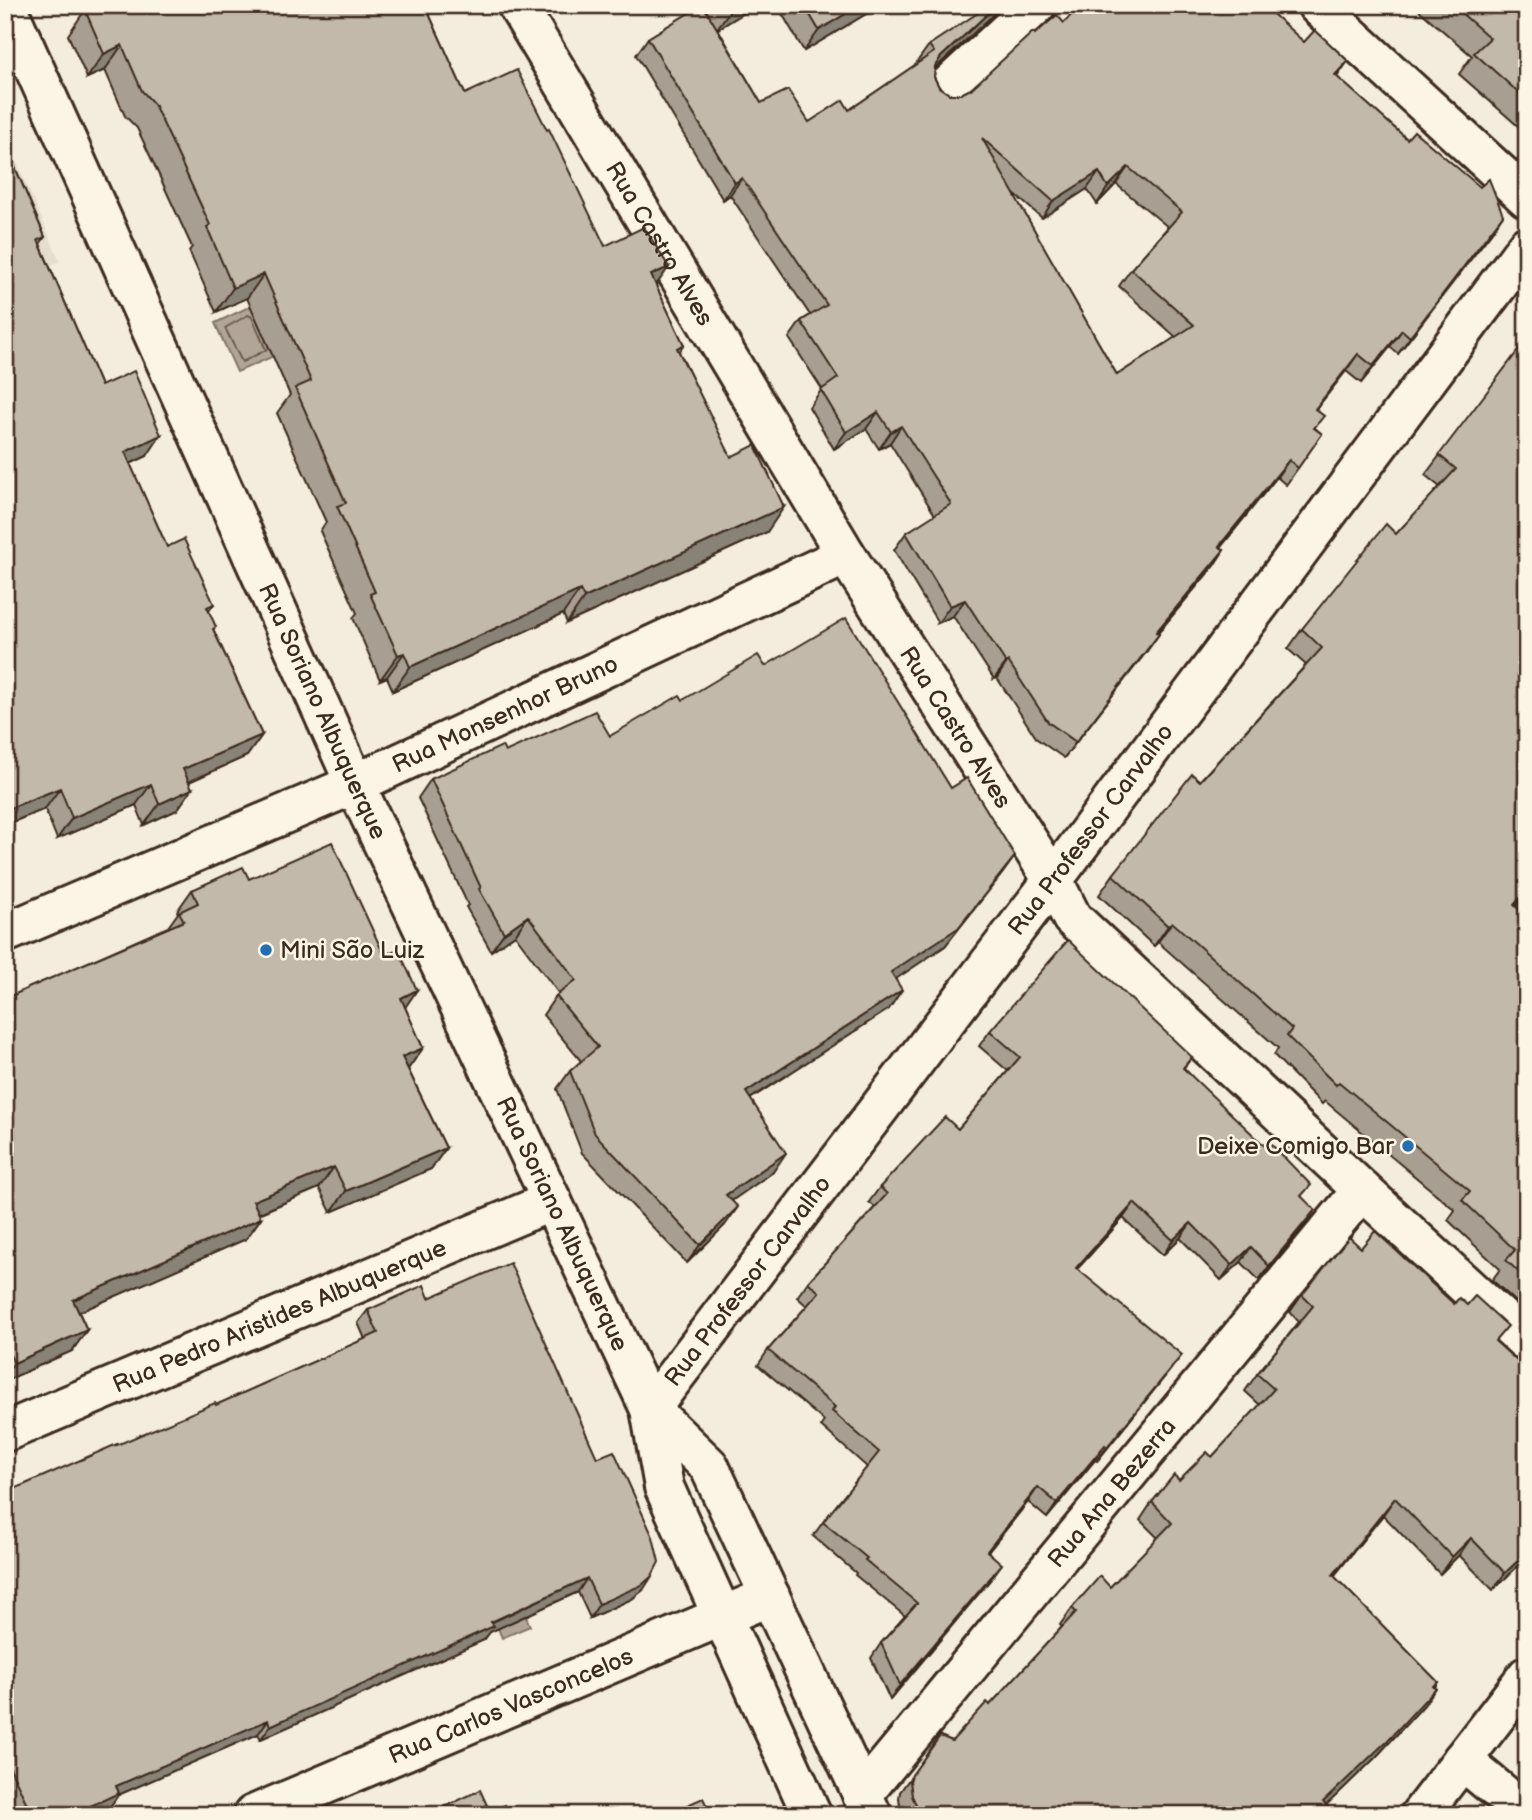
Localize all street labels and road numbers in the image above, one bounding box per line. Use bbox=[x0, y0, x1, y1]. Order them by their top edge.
street label: Rua Castro Alves bbox=[599, 156, 720, 331]
street label: Rua Soriano Albuquerque bbox=[252, 579, 393, 844]
street label: Rua Castro Alves bbox=[893, 641, 1018, 814]
street label: Rua Monsenhor Bruno bbox=[388, 649, 623, 780]
street label: Rua Professor Carvalho bbox=[1002, 718, 1180, 941]
street label: Rua Soriano Albuquerque bbox=[490, 1092, 635, 1356]
street label: Rua Professor Carvalho bbox=[659, 1170, 837, 1392]
street label: Rua Pedro Aristides Albuquerque bbox=[109, 1233, 451, 1400]
street label: Rua Ana Bezerra bbox=[1042, 1412, 1182, 1574]
street label: Rua Carlos Vasconcelos bbox=[385, 1642, 638, 1771]

